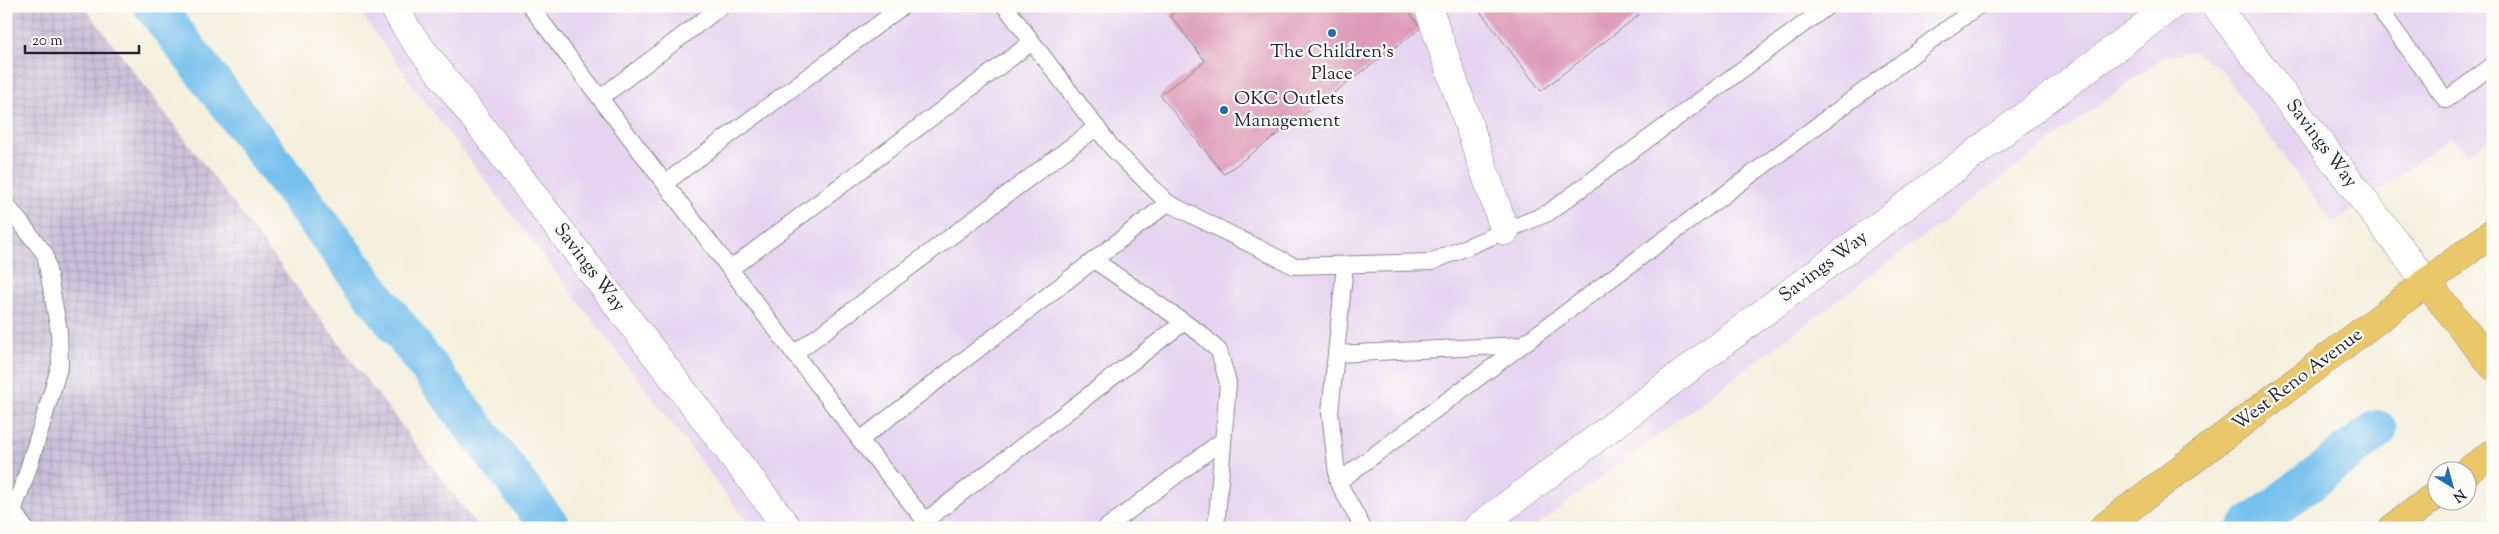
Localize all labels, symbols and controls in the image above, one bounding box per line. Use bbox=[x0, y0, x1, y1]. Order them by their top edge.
scale bar bbox=[25, 22, 139, 54]
marker: The Children's Place bbox=[1326, 27, 1338, 39]
text: 20 m bbox=[32, 31, 63, 52]
place label: The Children's Place bbox=[1270, 39, 1394, 88]
place label: OKC Outlets Management bbox=[1234, 86, 1344, 135]
street label: Savings Way bbox=[2279, 94, 2364, 194]
marker: OKC Outlets Management bbox=[1218, 104, 1230, 116]
street label: Savings Way bbox=[547, 218, 632, 318]
street label: Savings Way bbox=[1774, 224, 1874, 309]
street label: West Reno Avenue bbox=[2227, 322, 2369, 438]
north arrow bbox=[2426, 462, 2476, 512]
text: N bbox=[2448, 483, 2469, 506]

